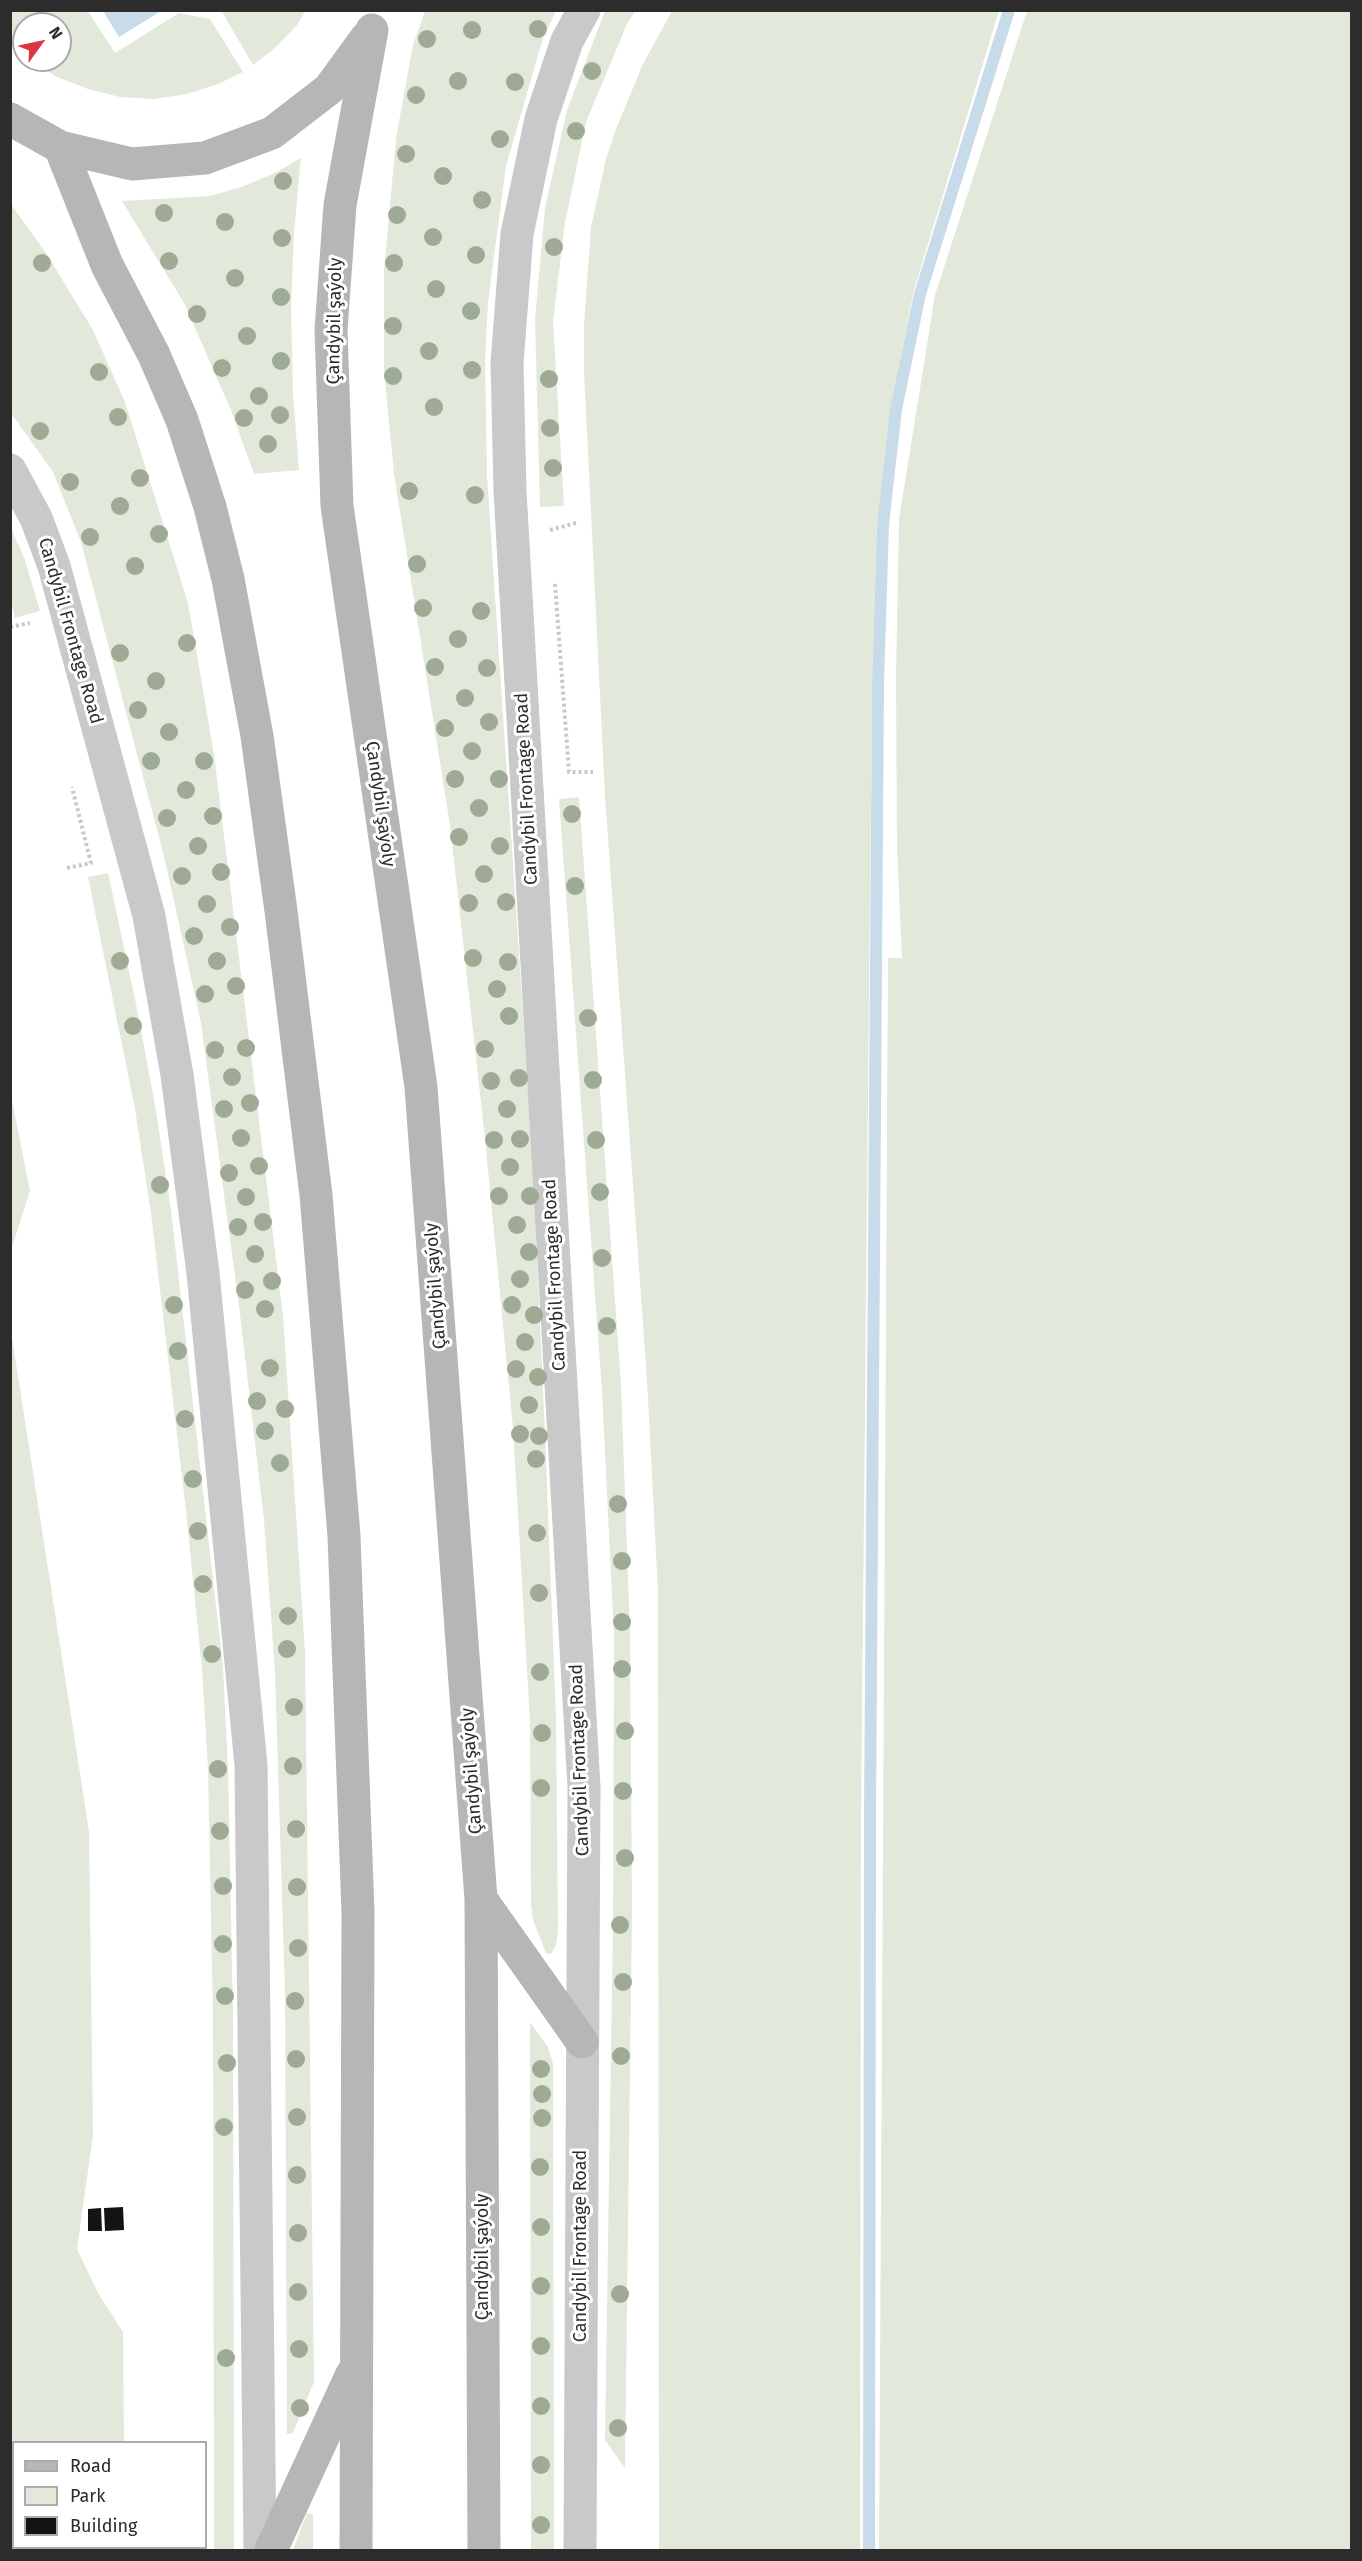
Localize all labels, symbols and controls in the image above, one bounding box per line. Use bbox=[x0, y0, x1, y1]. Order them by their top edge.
north arrow bbox=[12, 12, 72, 72]
text: N bbox=[45, 23, 67, 43]
street label: Çandybil şaýoly bbox=[323, 257, 347, 385]
street label: Candybil Frontage Road bbox=[33, 536, 107, 726]
street label: Candybil Frontage Road bbox=[511, 692, 543, 886]
street label: Çandybil şaýoly bbox=[360, 740, 400, 868]
street label: Candybil Frontage Road bbox=[539, 1178, 571, 1372]
street label: Çandybil şaýoly bbox=[421, 1222, 451, 1350]
street label: Candybil Frontage Road bbox=[566, 1663, 594, 1857]
street label: Çandybil şaýoly bbox=[457, 1707, 487, 1835]
street label: Candybil Frontage Road bbox=[570, 2150, 592, 2342]
street label: Çandybil şaýoly bbox=[472, 2194, 494, 2320]
legend bbox=[12, 2441, 207, 2549]
text: Road bbox=[70, 2455, 112, 2477]
text: Park bbox=[70, 2485, 105, 2507]
text: Building bbox=[70, 2515, 137, 2537]

